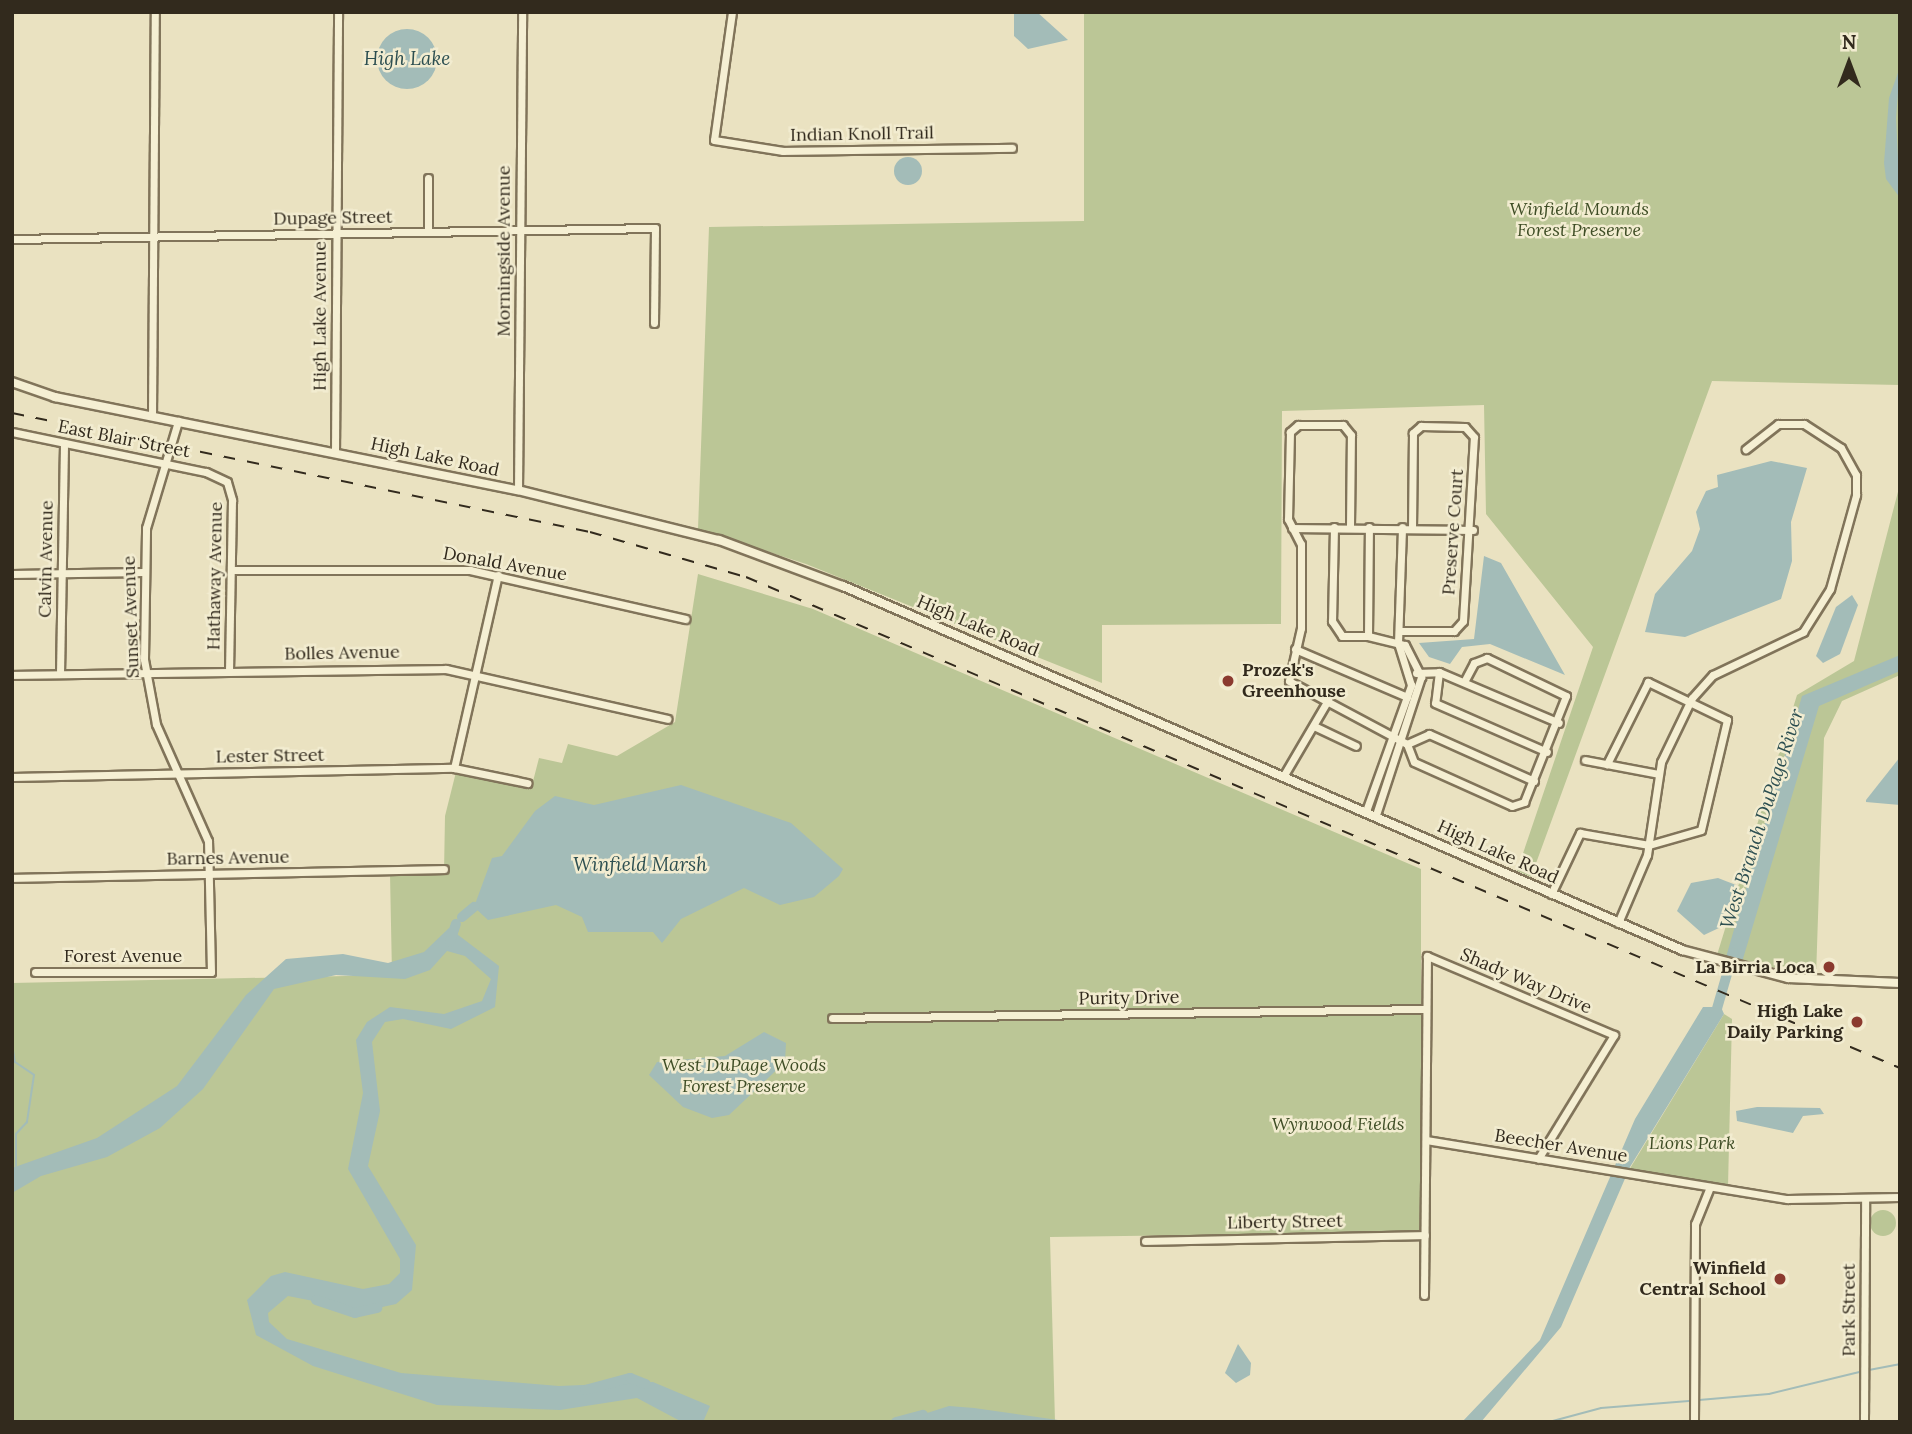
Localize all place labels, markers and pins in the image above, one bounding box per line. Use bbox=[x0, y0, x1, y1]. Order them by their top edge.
place label: Prozek's Greenhouse bbox=[1242, 660, 1346, 702]
marker: Prozek's Greenhouse bbox=[1220, 673, 1236, 689]
place label: La Birria Loca bbox=[1695, 956, 1815, 978]
marker: La Birria Loca bbox=[1821, 959, 1837, 975]
place label: High Lake Daily Parking bbox=[1727, 1001, 1843, 1044]
marker: High Lake Daily Parking bbox=[1849, 1014, 1865, 1030]
place label: Winfield Central School bbox=[1640, 1258, 1766, 1300]
marker: Winfield Central School bbox=[1772, 1271, 1788, 1287]

